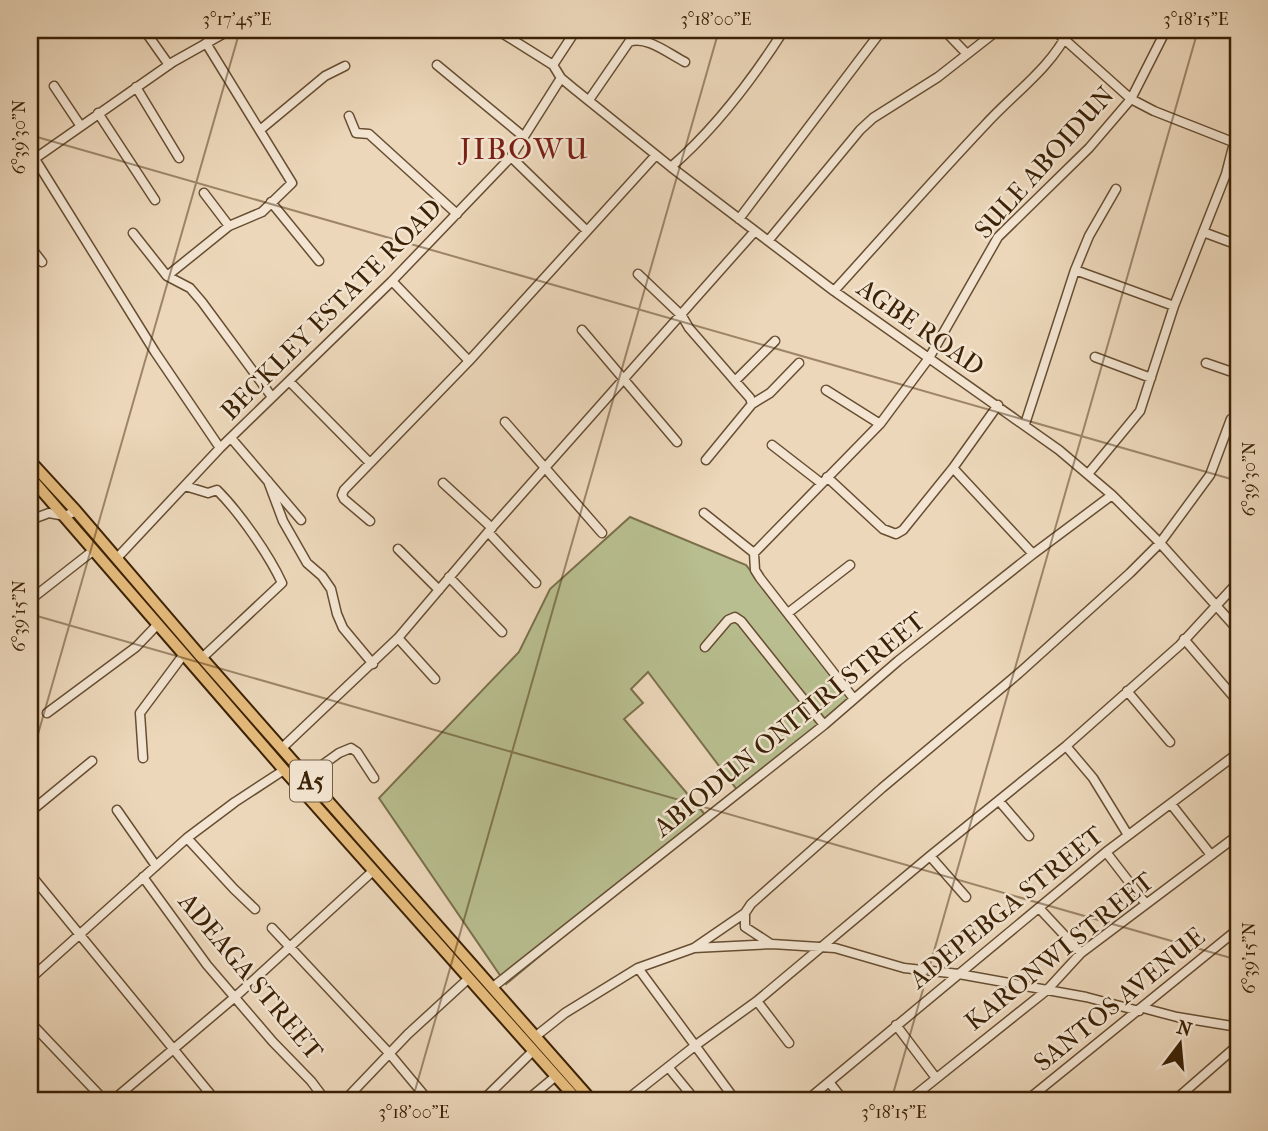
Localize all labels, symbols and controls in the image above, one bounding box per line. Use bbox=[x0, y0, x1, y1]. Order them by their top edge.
text: 3°17'45"E bbox=[203, 9, 271, 30]
text: 3°18'00"E bbox=[680, 9, 752, 30]
text: 3°18'15"E bbox=[1163, 9, 1229, 30]
street label: SULE ABOIDUN bbox=[968, 80, 1121, 245]
text: 6°39'30"N bbox=[9, 99, 30, 174]
district label: JIBOWU bbox=[458, 132, 590, 167]
street label: BECKLEY ESTATE ROAD bbox=[214, 192, 448, 426]
street label: AGBE ROAD bbox=[850, 272, 990, 382]
text: 6°39'30"N bbox=[1239, 441, 1260, 516]
text: 6°39'15"N bbox=[9, 580, 30, 652]
street label: ABIODUN ONITIRI STREET bbox=[647, 605, 932, 844]
road number: A5 bbox=[290, 760, 332, 802]
street label: ADEPEBGA STREET bbox=[902, 819, 1110, 996]
street label: KARONWI STREET bbox=[959, 865, 1160, 1037]
street label: ADEAGA STREET bbox=[171, 886, 330, 1066]
street label: SANTOS AVENUE bbox=[1027, 920, 1211, 1078]
text: 6°39'15"N bbox=[1239, 922, 1260, 994]
north arrow bbox=[1146, 1009, 1216, 1078]
text: 3°18'00"E bbox=[378, 1102, 450, 1123]
text: 3°18'15"E bbox=[861, 1102, 927, 1123]

